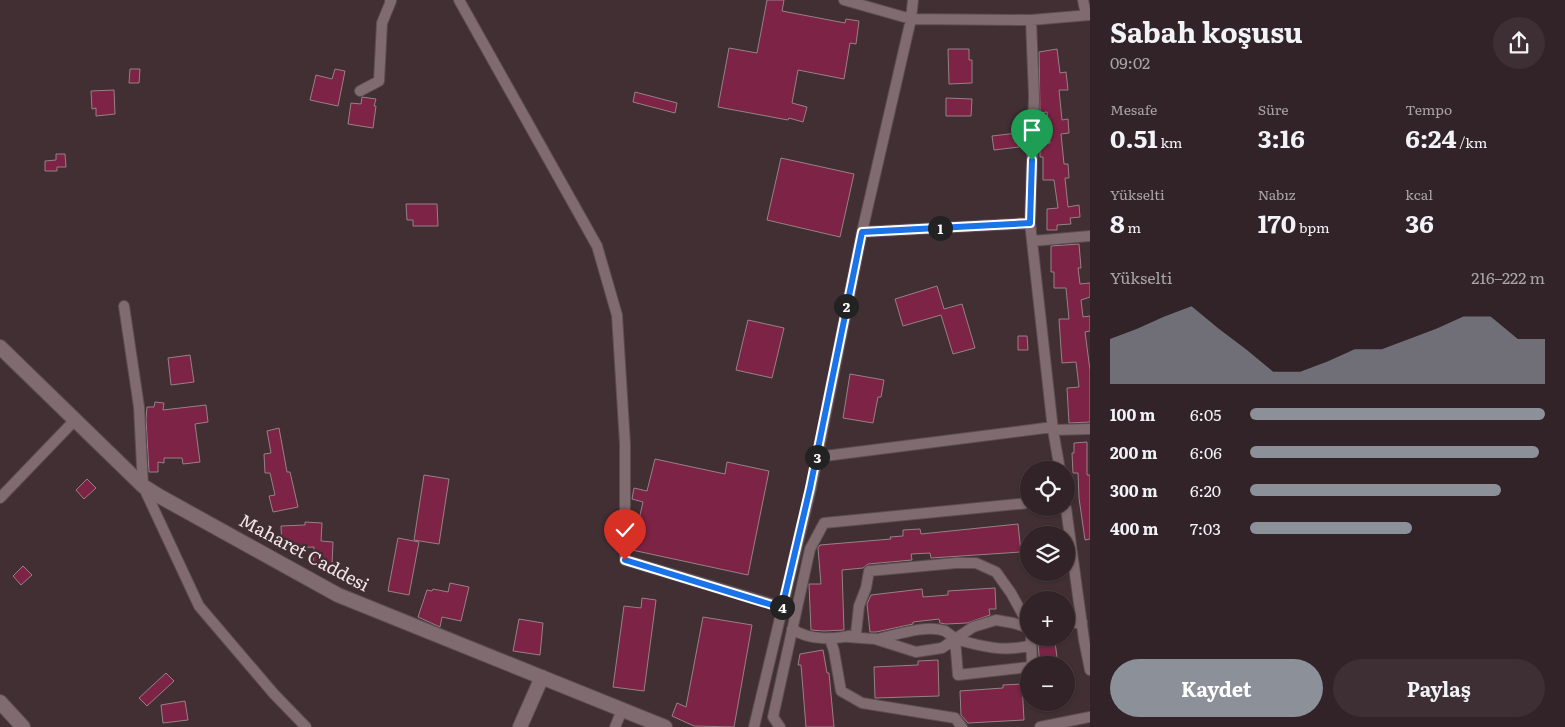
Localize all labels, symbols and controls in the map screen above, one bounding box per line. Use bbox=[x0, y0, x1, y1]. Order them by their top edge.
text: Sabah koşusu bbox=[1110, 10, 1303, 52]
button: share bbox=[1493, 17, 1545, 69]
text: 09:02 bbox=[1110, 50, 1150, 74]
text: Mesafe bbox=[1110, 99, 1157, 119]
text: Süre bbox=[1258, 99, 1289, 119]
text: Tempo bbox=[1405, 99, 1452, 119]
pin bbox=[1011, 109, 1053, 160]
icon: arrive bbox=[1018, 116, 1046, 144]
text: 0.51 bbox=[1110, 119, 1158, 156]
text: 3:16 bbox=[1258, 119, 1305, 156]
text: 6:24 bbox=[1405, 119, 1457, 156]
text: km bbox=[1158, 132, 1182, 152]
text: /km bbox=[1457, 132, 1487, 152]
text: Yükselti bbox=[1110, 184, 1165, 204]
text: Nabız bbox=[1258, 184, 1296, 204]
text: kcal bbox=[1405, 184, 1433, 204]
text: 8 bbox=[1110, 204, 1125, 241]
text: 170 bbox=[1258, 204, 1296, 241]
text: 36 bbox=[1405, 204, 1434, 241]
pin: 1 bbox=[928, 216, 952, 240]
text: m bbox=[1125, 217, 1141, 237]
text: bpm bbox=[1296, 217, 1329, 237]
text: 1 bbox=[938, 218, 943, 238]
text: Yükselti bbox=[1110, 265, 1172, 289]
text: 216–222 m bbox=[1471, 265, 1545, 289]
pin: 2 bbox=[834, 294, 858, 318]
text: 2 bbox=[843, 296, 850, 316]
text: 100 m bbox=[1110, 402, 1156, 426]
text: 6:05 bbox=[1190, 402, 1221, 426]
text: 200 m bbox=[1110, 440, 1157, 464]
text: 6:06 bbox=[1190, 440, 1222, 464]
pin: 3 bbox=[804, 444, 830, 470]
text: 3 bbox=[814, 447, 821, 467]
map controls bbox=[1020, 461, 1075, 711]
button: locate bbox=[1020, 461, 1075, 516]
text: 300 m bbox=[1110, 478, 1158, 502]
text: 6:20 bbox=[1190, 478, 1221, 502]
street label: Maharet Caddesi bbox=[235, 506, 375, 597]
pin bbox=[604, 509, 646, 560]
icon: check bbox=[611, 516, 639, 544]
text: 400 m bbox=[1110, 516, 1159, 540]
text: 7:03 bbox=[1190, 516, 1221, 540]
button: layers bbox=[1020, 526, 1075, 581]
button: + bbox=[1020, 591, 1075, 646]
pin: 4 bbox=[770, 594, 794, 620]
text: 4 bbox=[778, 597, 787, 617]
button: − bbox=[1020, 656, 1075, 711]
button: Kaydet bbox=[1110, 659, 1323, 717]
button: Paylaş bbox=[1333, 659, 1545, 717]

